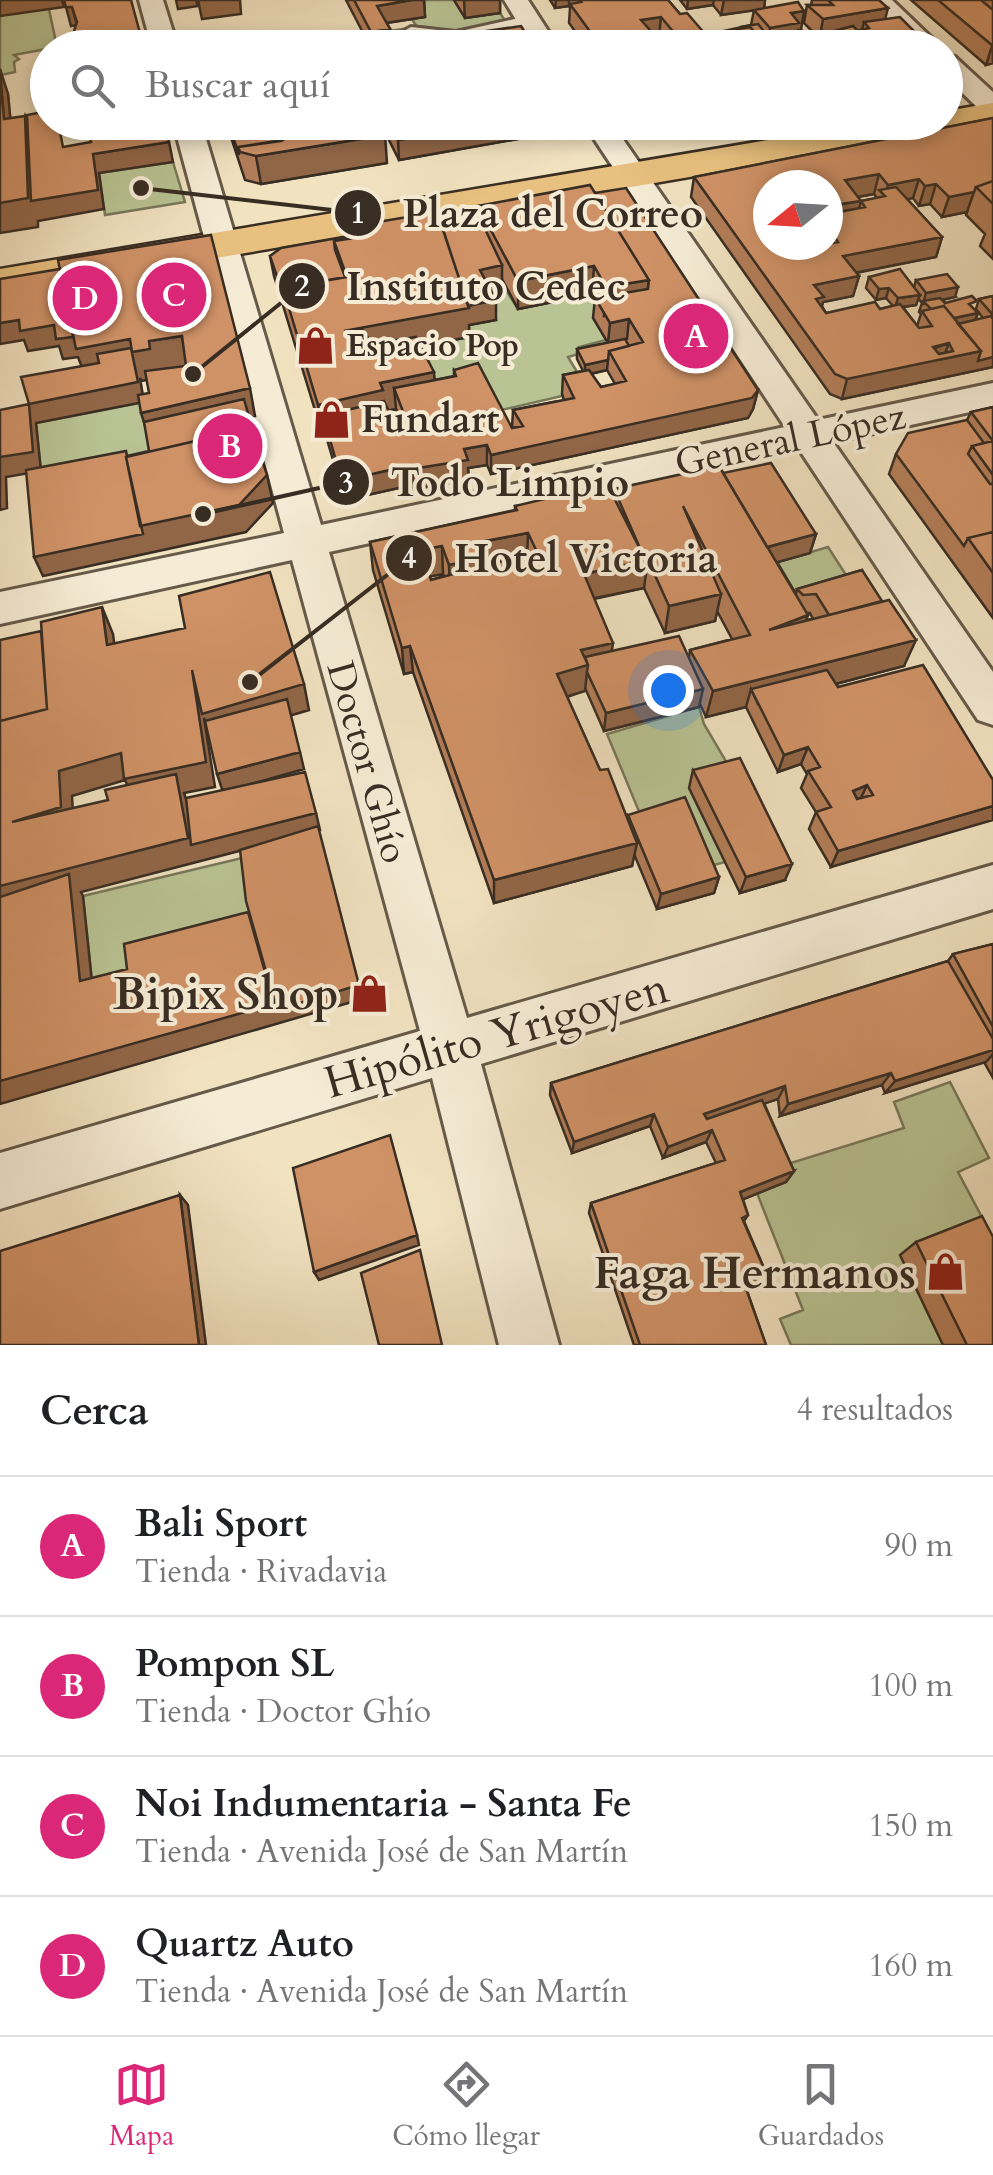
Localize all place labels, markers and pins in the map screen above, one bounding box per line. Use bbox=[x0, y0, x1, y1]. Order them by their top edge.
callout: Plaza del Correo bbox=[333, 178, 723, 248]
callout: Instituto Cedec bbox=[277, 251, 646, 321]
pin: C bbox=[142, 258, 206, 332]
pin: D bbox=[52, 260, 118, 336]
pin: A bbox=[664, 298, 728, 374]
shop icon: Espacio Pop bbox=[295, 324, 337, 366]
place label: Espacio Pop bbox=[346, 324, 519, 368]
place label: Fundart bbox=[361, 394, 499, 446]
shop icon: Fundart bbox=[310, 398, 352, 440]
pin: B bbox=[198, 408, 262, 484]
callout: Todo Limpio bbox=[321, 447, 649, 517]
callout: Hotel Victoria bbox=[384, 523, 738, 593]
place label: Bipix Shop bbox=[113, 964, 339, 1025]
shop icon: Bipix Shop bbox=[348, 972, 390, 1014]
place label: Faga Hermanos bbox=[593, 1243, 916, 1304]
shop icon: Faga Hermanos bbox=[925, 1251, 967, 1293]

